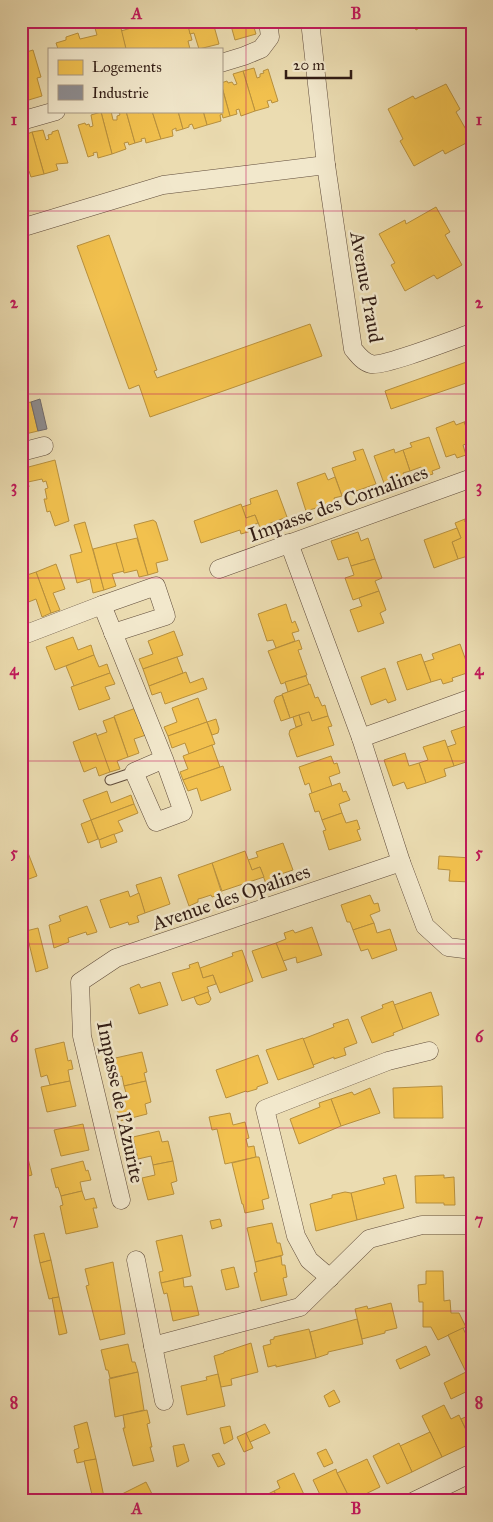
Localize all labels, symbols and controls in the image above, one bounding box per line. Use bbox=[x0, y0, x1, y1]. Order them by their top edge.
text: A bbox=[131, 4, 143, 23]
text: B bbox=[351, 4, 361, 23]
legend bbox=[48, 48, 222, 112]
scale bar bbox=[286, 48, 350, 80]
text: 20 m bbox=[293, 56, 325, 74]
text: Logements bbox=[92, 58, 162, 76]
text: Industrie bbox=[92, 84, 149, 102]
text: 1 bbox=[11, 110, 18, 129]
text: 1 bbox=[476, 110, 483, 129]
street label: Avenue Praud bbox=[345, 229, 389, 344]
text: 2 bbox=[10, 293, 19, 312]
text: 2 bbox=[475, 293, 484, 312]
street label: Impasse des Cornalines bbox=[245, 459, 431, 547]
text: 3 bbox=[11, 477, 17, 497]
text: 3 bbox=[476, 477, 482, 497]
text: 4 bbox=[10, 660, 20, 680]
text: 4 bbox=[475, 660, 485, 680]
text: 5 bbox=[10, 843, 18, 862]
text: 5 bbox=[475, 843, 483, 862]
street label: Avenue des Opalines bbox=[148, 859, 313, 936]
street label: Impasse de l'Azurite bbox=[92, 1019, 150, 1185]
text: 6 bbox=[10, 1027, 19, 1046]
text: 6 bbox=[475, 1027, 484, 1046]
text: 7 bbox=[10, 1210, 19, 1229]
text: 7 bbox=[475, 1210, 484, 1229]
text: 8 bbox=[10, 1393, 18, 1412]
text: 8 bbox=[475, 1393, 483, 1412]
text: A bbox=[131, 1499, 143, 1518]
text: B bbox=[351, 1499, 361, 1518]

